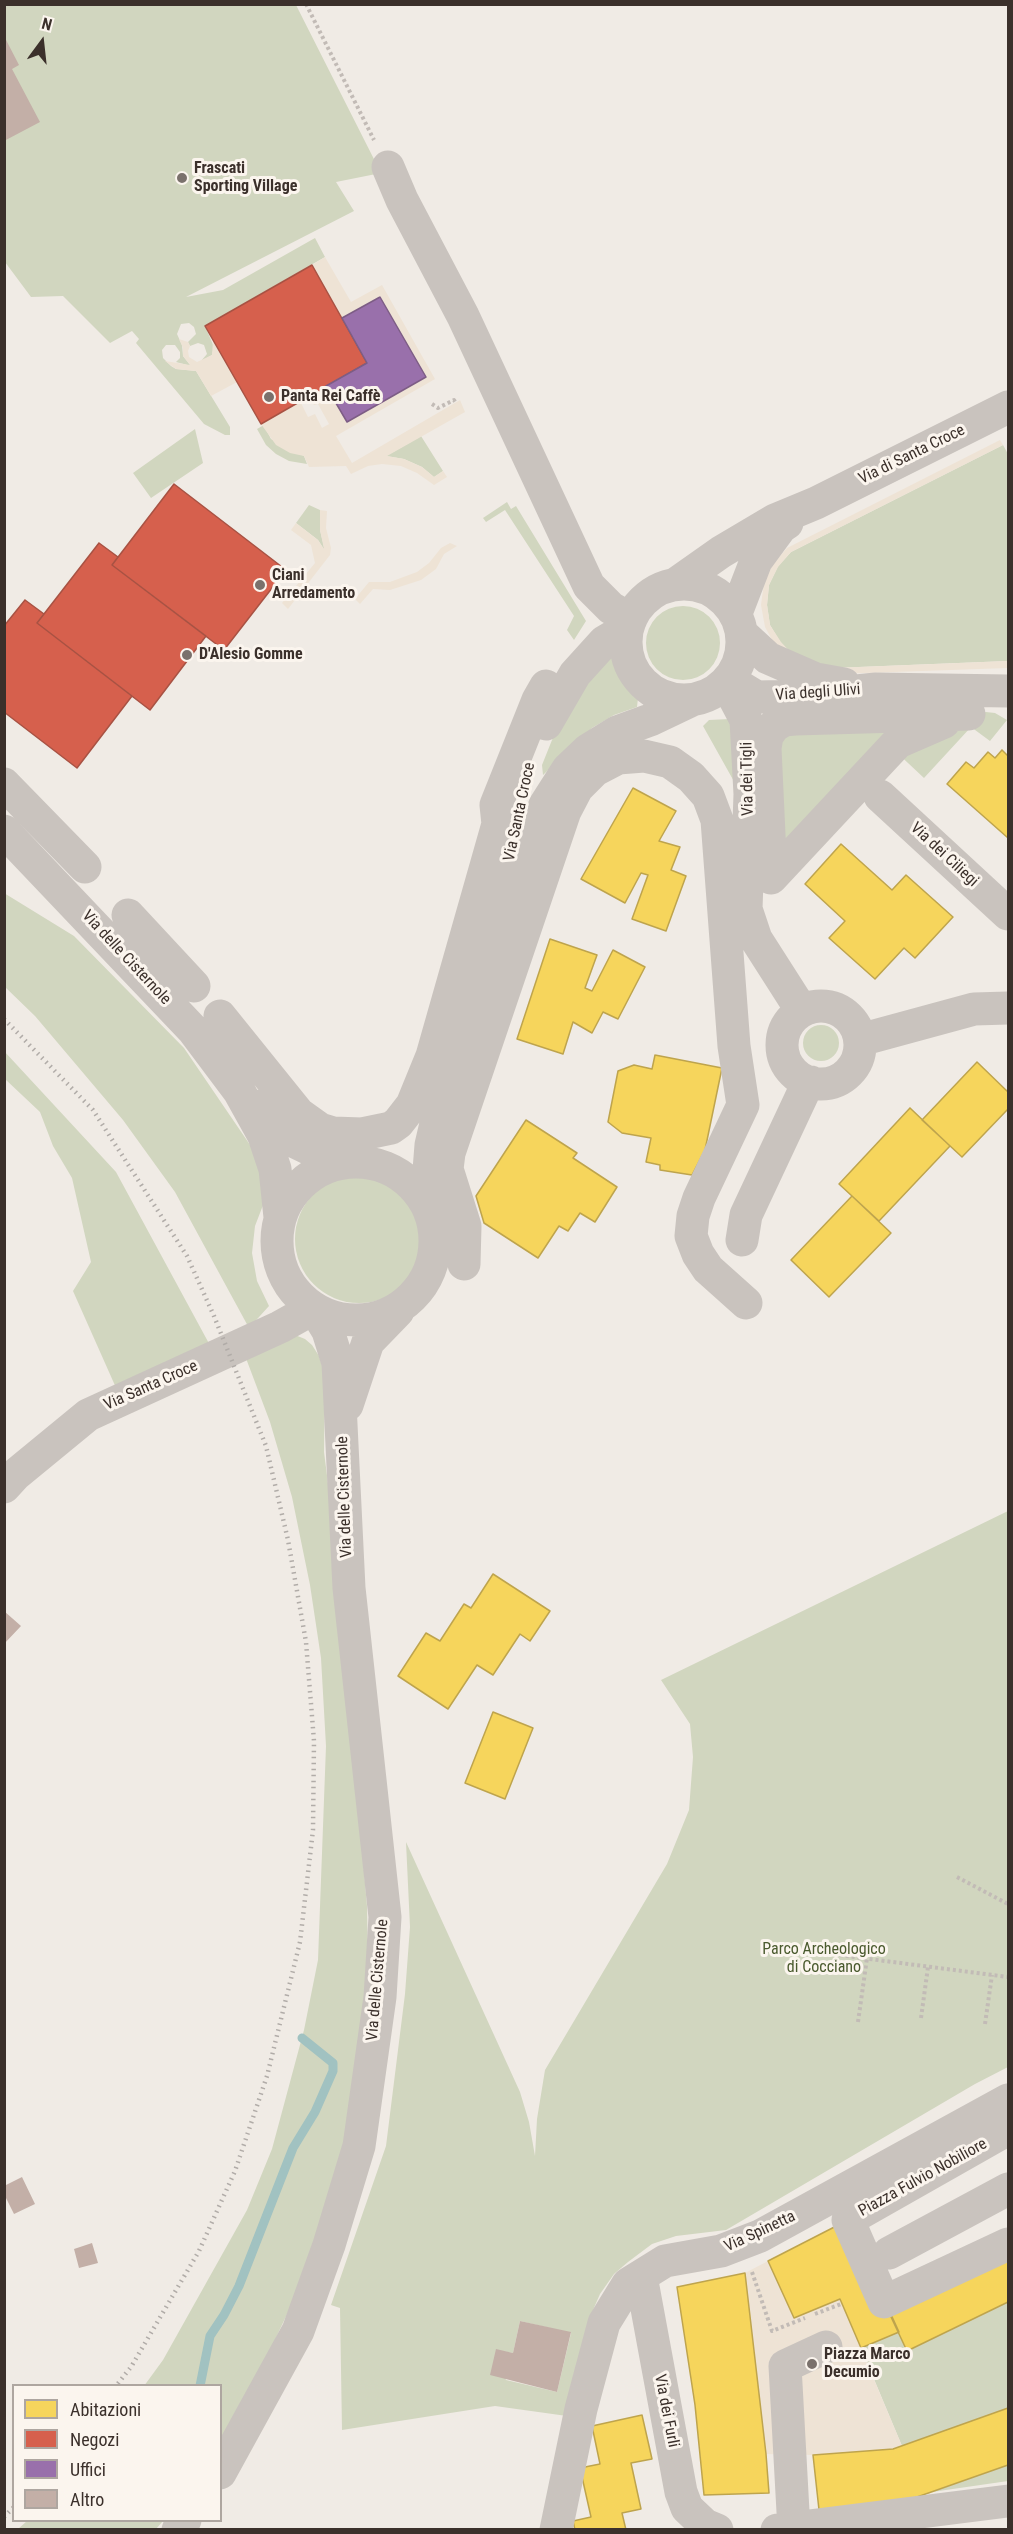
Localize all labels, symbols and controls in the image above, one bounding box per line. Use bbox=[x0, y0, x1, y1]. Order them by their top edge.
north arrow bbox=[12, 12, 72, 72]
text: N bbox=[40, 14, 54, 35]
place label: Frascati Sporting Village bbox=[194, 159, 297, 197]
marker: Frascati Sporting Village bbox=[175, 171, 189, 185]
place label: Panta Rei Caffè bbox=[281, 387, 380, 407]
marker: Panta Rei Caffè bbox=[262, 390, 276, 404]
street label: Via di Santa Croce bbox=[856, 421, 968, 489]
place label: Ciani Arredamento bbox=[272, 566, 355, 604]
marker: Ciani Arredamento bbox=[253, 578, 267, 592]
place label: D'Alesio Gomme bbox=[199, 645, 303, 665]
marker: D'Alesio Gomme bbox=[180, 648, 194, 662]
street label: Via degli Ulivi bbox=[775, 680, 861, 706]
street label: Via dei Tigli bbox=[738, 742, 758, 816]
street label: Via Santa Croce bbox=[500, 761, 540, 863]
street label: Via dei Ciliegi bbox=[906, 819, 982, 891]
street label: Via delle Cisternole bbox=[77, 907, 175, 1009]
street label: Via Santa Croce bbox=[101, 1357, 201, 1415]
street label: Via delle Cisternole bbox=[333, 1436, 357, 1558]
street label: Via delle Cisternole bbox=[363, 1918, 393, 2042]
park label: Parco Archeologico di Cocciano bbox=[762, 1940, 886, 1978]
street label: Piazza Fulvio Nobiliore bbox=[855, 2135, 991, 2221]
street label: Via Spinetta bbox=[721, 2207, 799, 2257]
place label: Piazza Marco Decumio bbox=[824, 2345, 910, 2383]
marker: Piazza Marco Decumio bbox=[805, 2357, 819, 2371]
street label: Via dei Furli bbox=[649, 2373, 683, 2449]
legend bbox=[12, 2384, 222, 2522]
text: Abitazioni bbox=[70, 2399, 141, 2420]
text: Negozi bbox=[70, 2429, 119, 2450]
text: Uffici bbox=[70, 2459, 106, 2480]
text: Altro bbox=[70, 2489, 104, 2510]

